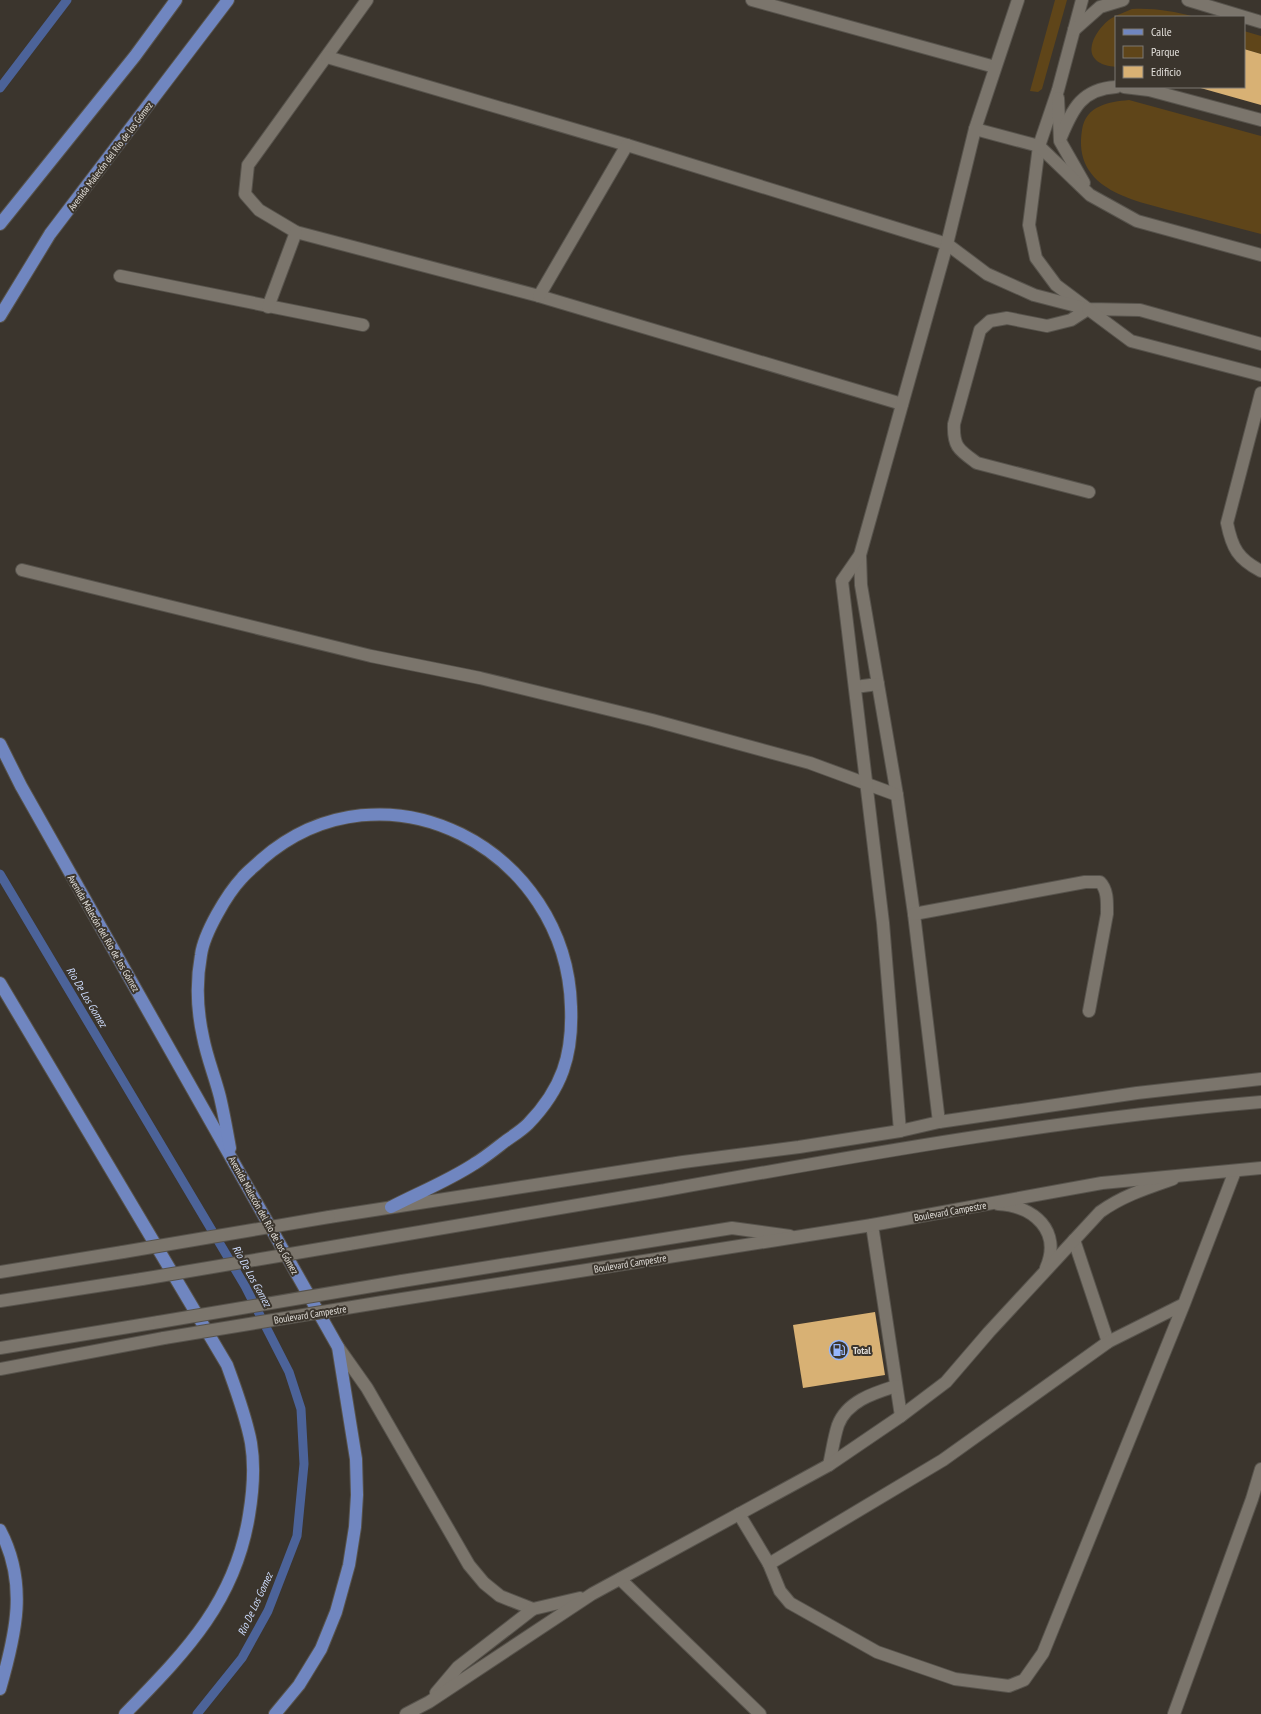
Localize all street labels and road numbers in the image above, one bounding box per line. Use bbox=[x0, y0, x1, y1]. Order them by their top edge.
street label: Avenida Malecón del Río de los Gómez bbox=[65, 99, 156, 213]
street label: Avenida Malecón del Río de los Gómez bbox=[65, 872, 143, 994]
street label: Avenida Malecón del Río de los Gómez bbox=[226, 1154, 302, 1277]
street label: Boulevard Campestre bbox=[913, 1199, 987, 1224]
street label: Boulevard Campestre bbox=[593, 1251, 667, 1276]
street label: Boulevard Campestre bbox=[273, 1302, 347, 1327]

